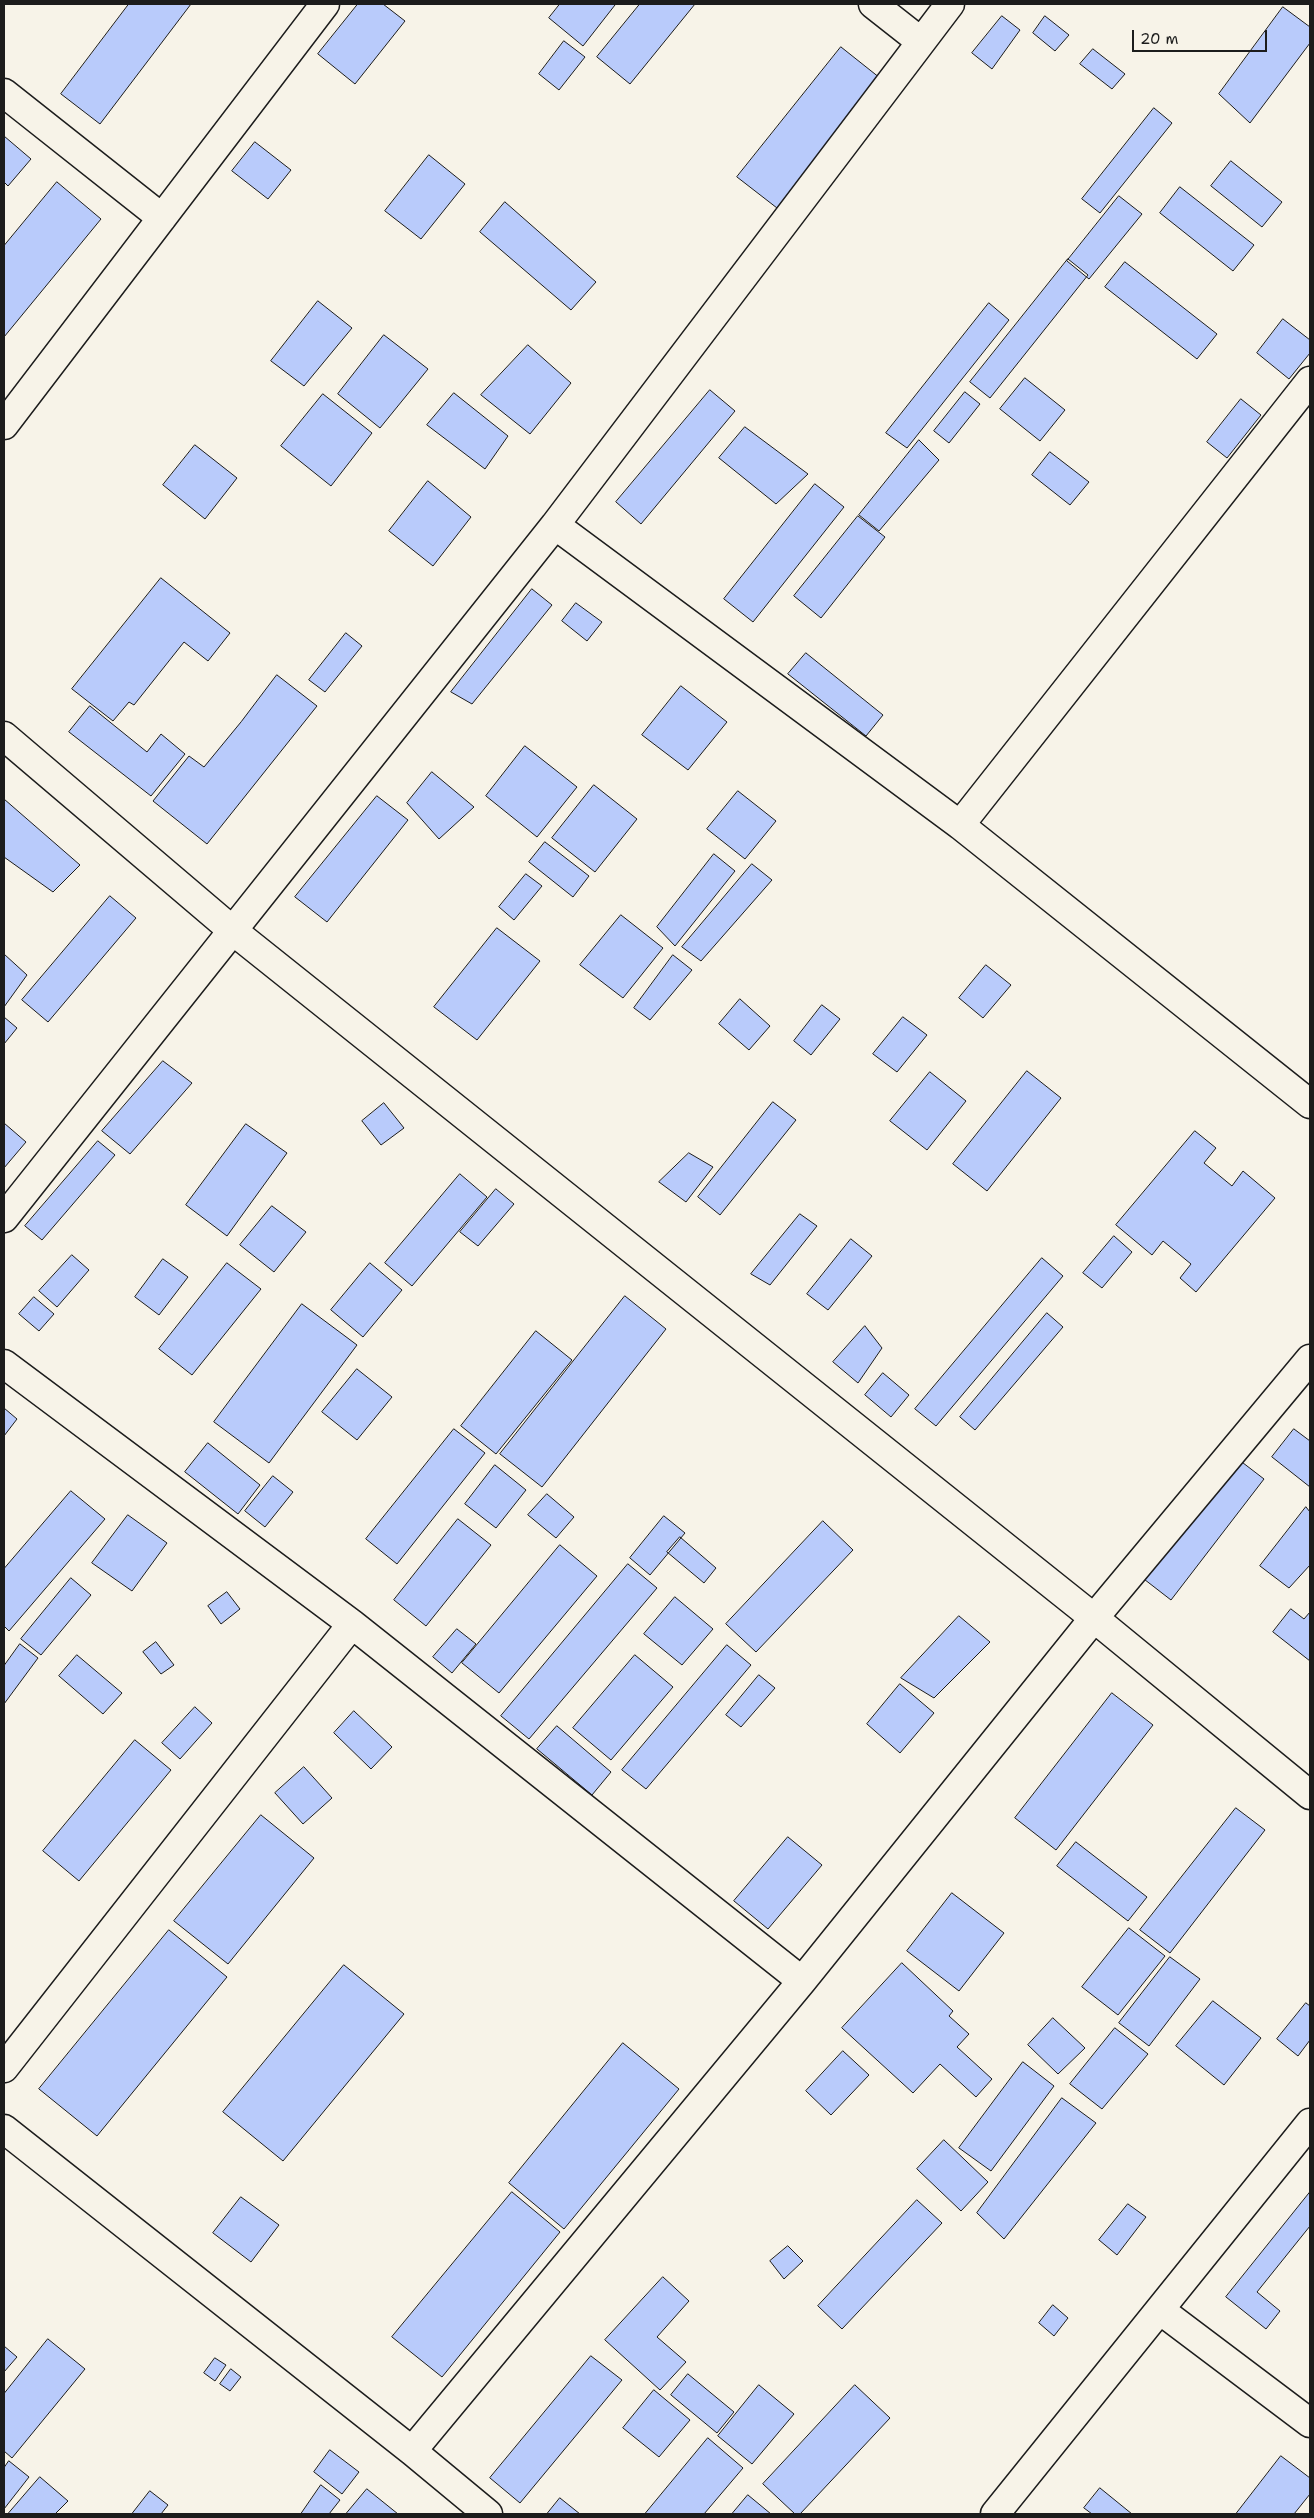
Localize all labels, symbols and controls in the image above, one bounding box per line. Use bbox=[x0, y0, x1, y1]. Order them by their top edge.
scale bar bbox=[1134, 20, 1269, 52]
text: 20 m bbox=[1140, 29, 1179, 49]

